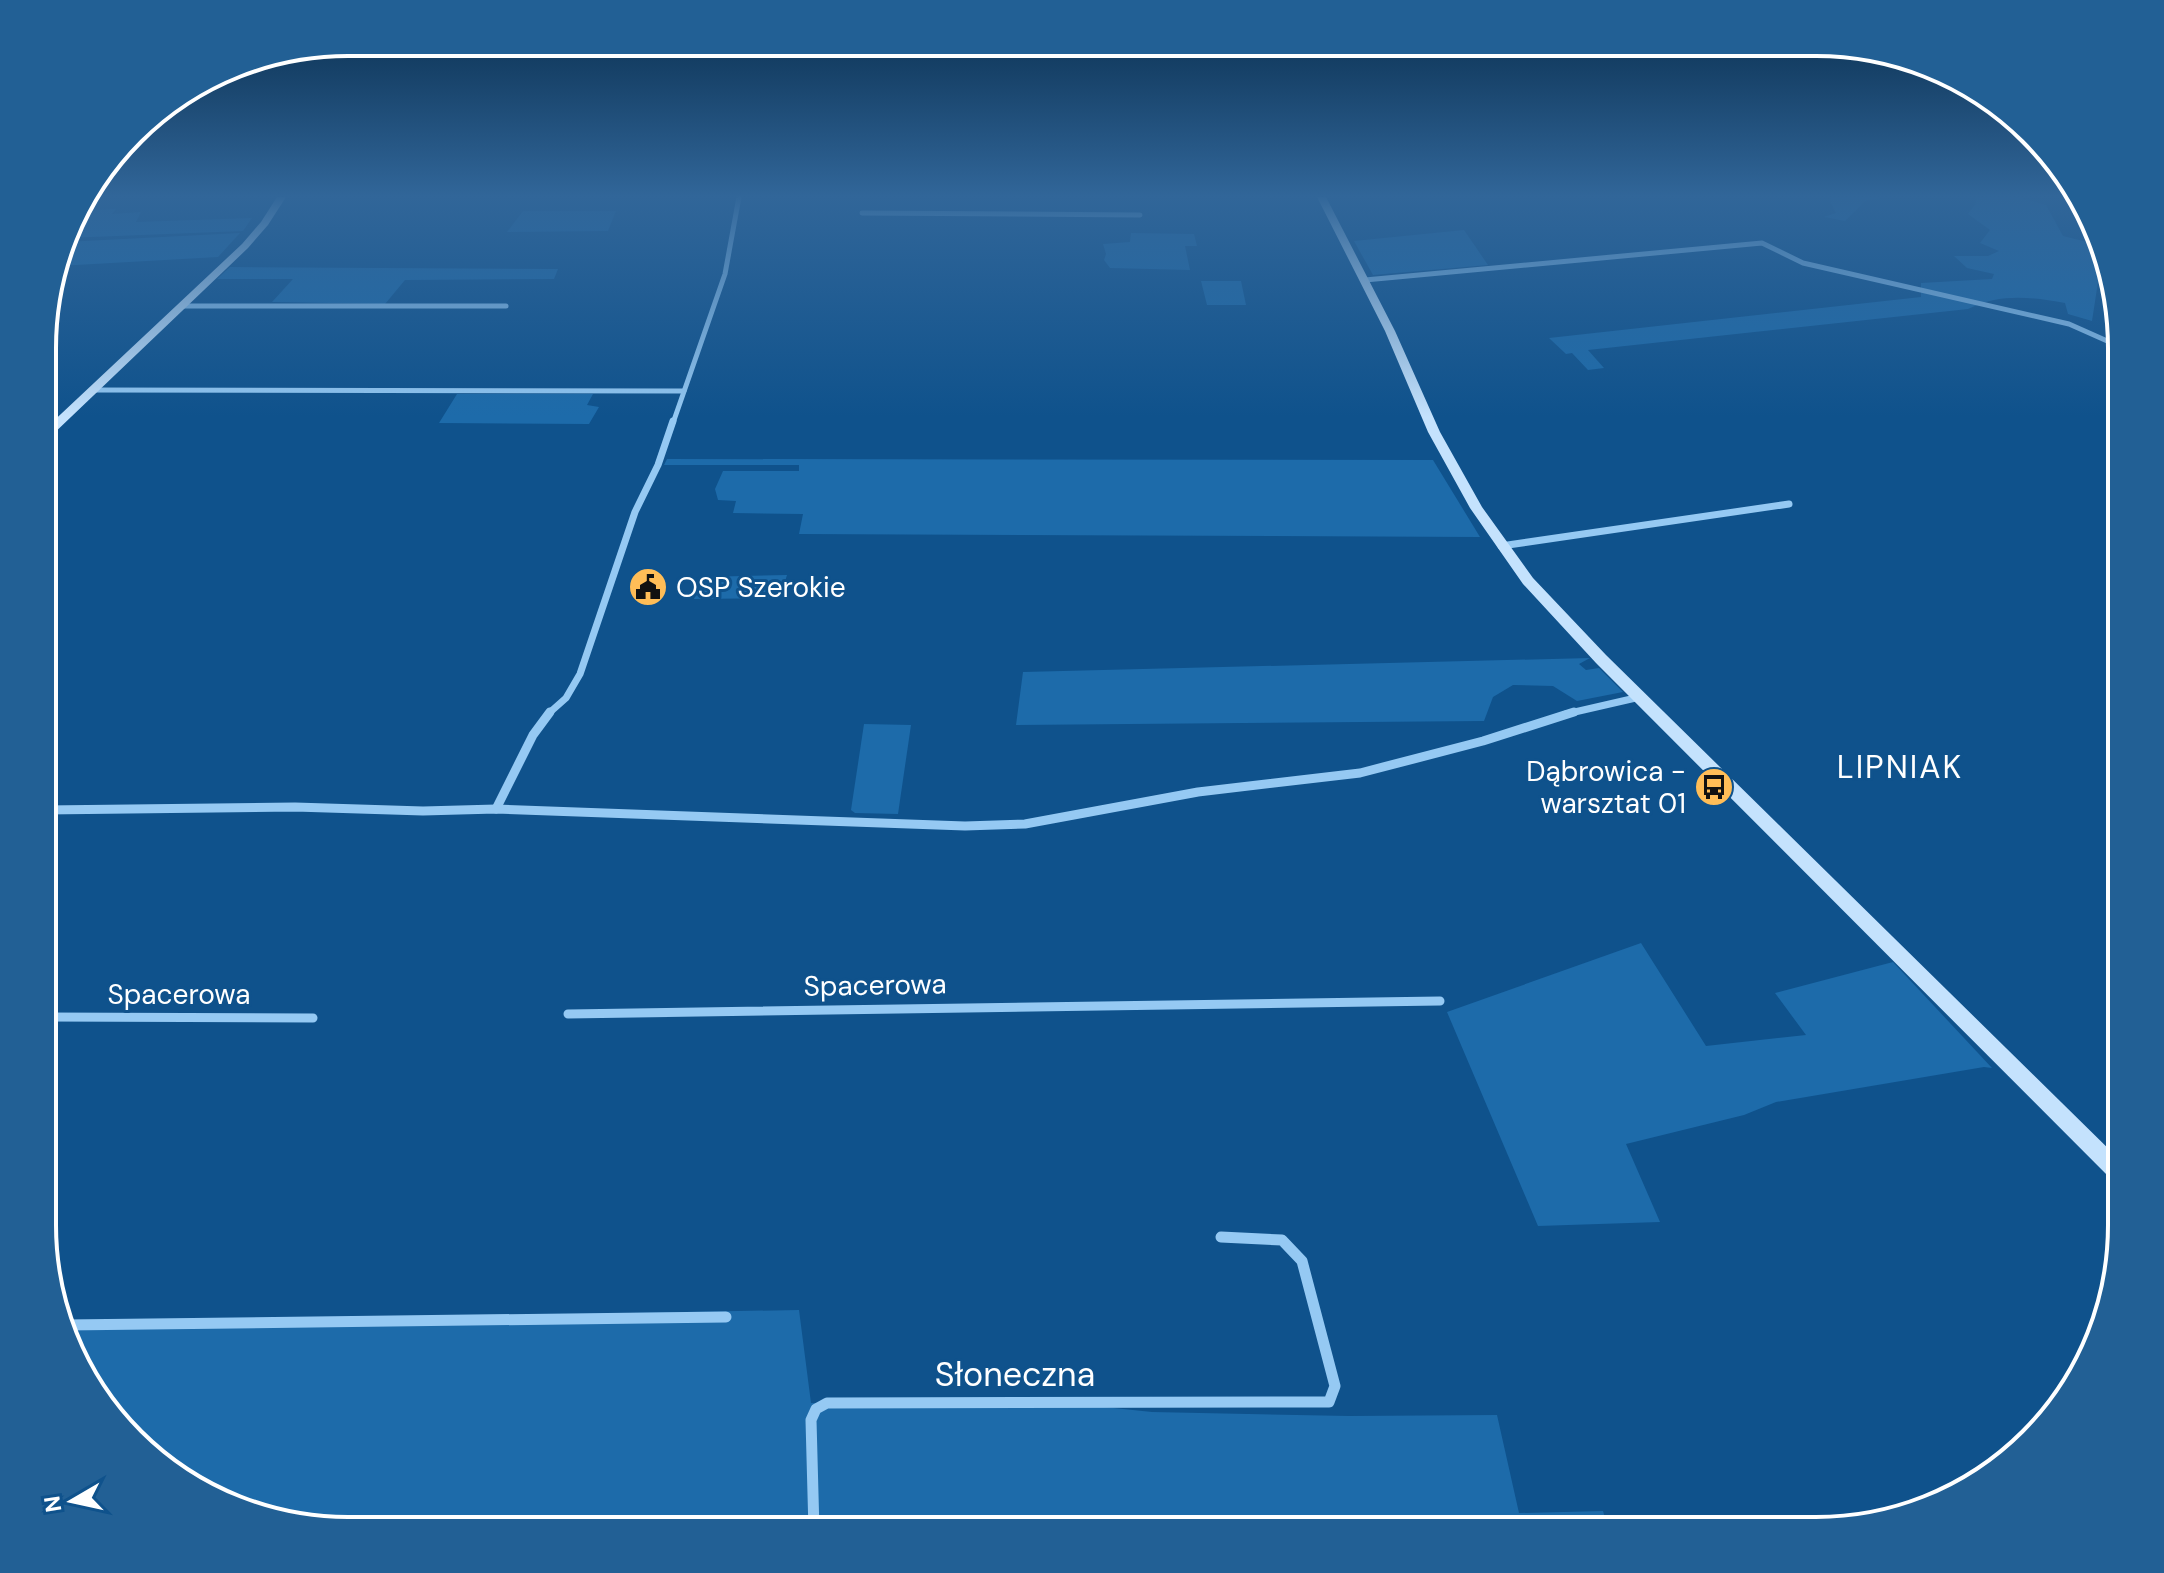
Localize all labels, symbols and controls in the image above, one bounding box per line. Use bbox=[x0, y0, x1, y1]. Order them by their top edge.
public building icon: OSP Szerokie bbox=[627, 566, 669, 608]
place label: OSP Szerokie bbox=[676, 569, 846, 606]
district label: LIPNIAK bbox=[1837, 746, 1963, 788]
place label: Dąbrowica - warsztat 01 bbox=[1526, 753, 1686, 822]
bus stop icon: Dąbrowica - warsztat 01 bbox=[1693, 766, 1735, 808]
street label: Spacerowa bbox=[803, 965, 947, 1005]
street label: Spacerowa bbox=[108, 976, 250, 1013]
street label: Słoneczna bbox=[935, 1352, 1095, 1397]
north arrow bbox=[32, 1461, 112, 1541]
text: N bbox=[37, 1494, 68, 1514]

